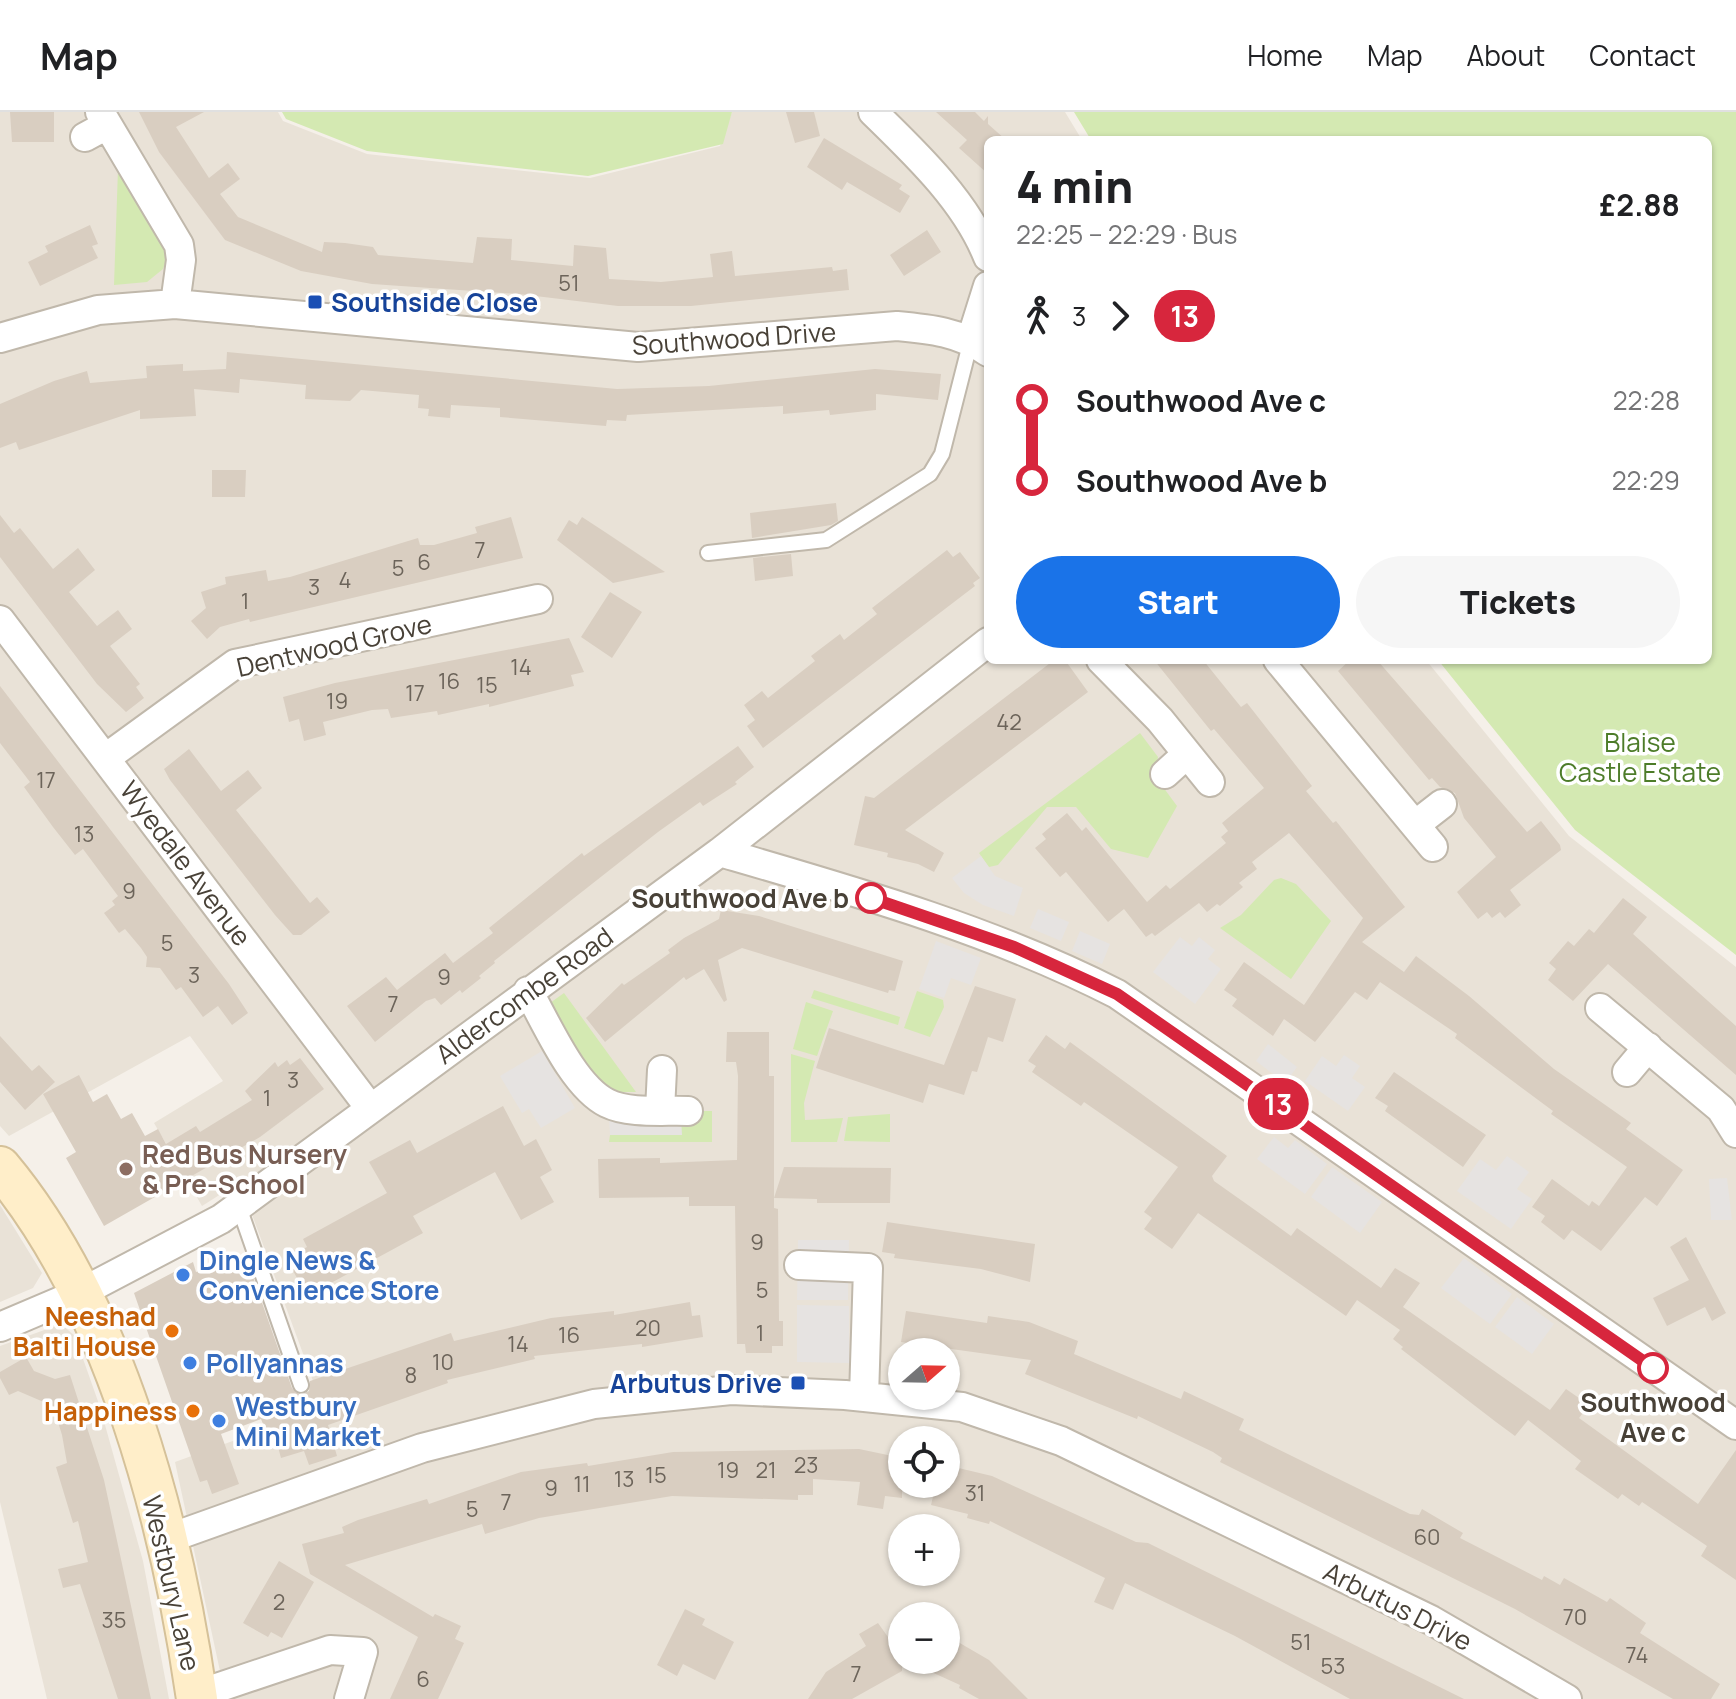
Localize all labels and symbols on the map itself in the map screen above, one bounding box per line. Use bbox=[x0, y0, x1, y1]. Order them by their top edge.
house number: 51 bbox=[558, 268, 580, 298]
place label: Southside Close bbox=[331, 284, 538, 320]
marker: Southside Close bbox=[306, 293, 324, 311]
street label: Southwood Drive bbox=[631, 313, 837, 363]
house number: 7 bbox=[474, 535, 486, 565]
house number: 6 bbox=[417, 547, 431, 577]
house number: 5 bbox=[392, 553, 404, 583]
house number: 4 bbox=[339, 565, 351, 595]
house number: 3 bbox=[308, 572, 320, 602]
house number: 1 bbox=[241, 586, 249, 616]
street label: Dentwood Grove bbox=[233, 605, 435, 685]
house number: 14 bbox=[510, 652, 532, 682]
house number: 16 bbox=[438, 666, 460, 696]
house number: 15 bbox=[476, 670, 498, 700]
house number: 17 bbox=[405, 678, 425, 708]
house number: 19 bbox=[326, 686, 348, 716]
house number: 42 bbox=[996, 707, 1022, 737]
park label: Blaise Castle Estate bbox=[1559, 724, 1721, 790]
house number: 17 bbox=[36, 765, 56, 795]
street label: Wyedale Avenue bbox=[112, 773, 260, 953]
house number: 13 bbox=[74, 819, 94, 849]
house number: 9 bbox=[122, 876, 136, 906]
place label: Southwood Ave b bbox=[631, 880, 849, 916]
marker: Southwood Ave b bbox=[856, 883, 886, 913]
street label: Aldercombe Road bbox=[428, 918, 620, 1072]
house number: 5 bbox=[161, 928, 173, 958]
house number: 3 bbox=[188, 960, 200, 990]
house number: 9 bbox=[437, 962, 451, 992]
house number: 7 bbox=[387, 989, 399, 1019]
house number: 3 bbox=[287, 1065, 299, 1095]
line badge: 13 bbox=[1242, 1078, 1314, 1130]
house number: 1 bbox=[263, 1083, 271, 1113]
place label: Red Bus Nursery & Pre-School bbox=[142, 1136, 347, 1202]
marker: Red Bus Nursery & Pre-School bbox=[117, 1160, 135, 1178]
house number: 9 bbox=[750, 1227, 764, 1257]
place label: Dingle News & Convenience Store bbox=[199, 1242, 439, 1308]
marker: Dingle News & Convenience Store bbox=[174, 1266, 192, 1284]
house number: 5 bbox=[756, 1275, 768, 1305]
place label: Neeshad Balti House bbox=[13, 1298, 156, 1364]
house number: 20 bbox=[635, 1313, 661, 1343]
house number: 1 bbox=[756, 1318, 764, 1348]
house number: 16 bbox=[558, 1320, 580, 1350]
marker: Neeshad Balti House bbox=[163, 1322, 181, 1340]
house number: 14 bbox=[507, 1329, 529, 1359]
north arrow bbox=[888, 1338, 960, 1410]
place label: Pollyannas bbox=[206, 1345, 344, 1381]
house number: 10 bbox=[432, 1347, 454, 1377]
marker: Southwood Ave c bbox=[1638, 1353, 1668, 1383]
marker: Pollyannas bbox=[181, 1354, 199, 1372]
house number: 8 bbox=[405, 1360, 417, 1390]
place label: Arbutus Drive bbox=[610, 1365, 782, 1401]
marker: Arbutus Drive bbox=[789, 1374, 807, 1392]
place label: Southwood Ave c bbox=[1580, 1384, 1726, 1450]
place label: Westbury Mini Market bbox=[235, 1388, 382, 1454]
place label: Happiness bbox=[44, 1393, 177, 1429]
marker: Happiness bbox=[184, 1402, 202, 1420]
marker: Westbury Mini Market bbox=[210, 1412, 228, 1430]
house number: 23 bbox=[794, 1450, 818, 1480]
house number: 19 bbox=[717, 1455, 739, 1485]
house number: 21 bbox=[755, 1455, 777, 1485]
house number: 15 bbox=[645, 1460, 667, 1490]
house number: 13 bbox=[614, 1464, 634, 1494]
house number: 11 bbox=[573, 1469, 591, 1499]
house number: 9 bbox=[544, 1473, 558, 1503]
house number: 31 bbox=[965, 1478, 985, 1508]
house number: 7 bbox=[500, 1487, 512, 1517]
street label: Westbury Lane bbox=[134, 1492, 210, 1674]
house number: 5 bbox=[466, 1494, 478, 1524]
house number: 60 bbox=[1413, 1522, 1441, 1552]
street label: Arbutus Drive bbox=[1318, 1553, 1478, 1659]
house number: 2 bbox=[273, 1587, 285, 1617]
house number: 70 bbox=[1563, 1602, 1587, 1632]
house number: 35 bbox=[102, 1605, 126, 1635]
house number: 51 bbox=[1290, 1627, 1312, 1657]
house number: 74 bbox=[1625, 1640, 1649, 1670]
house number: 53 bbox=[1321, 1651, 1345, 1681]
house number: 7 bbox=[850, 1659, 862, 1689]
house number: 6 bbox=[416, 1664, 430, 1694]

